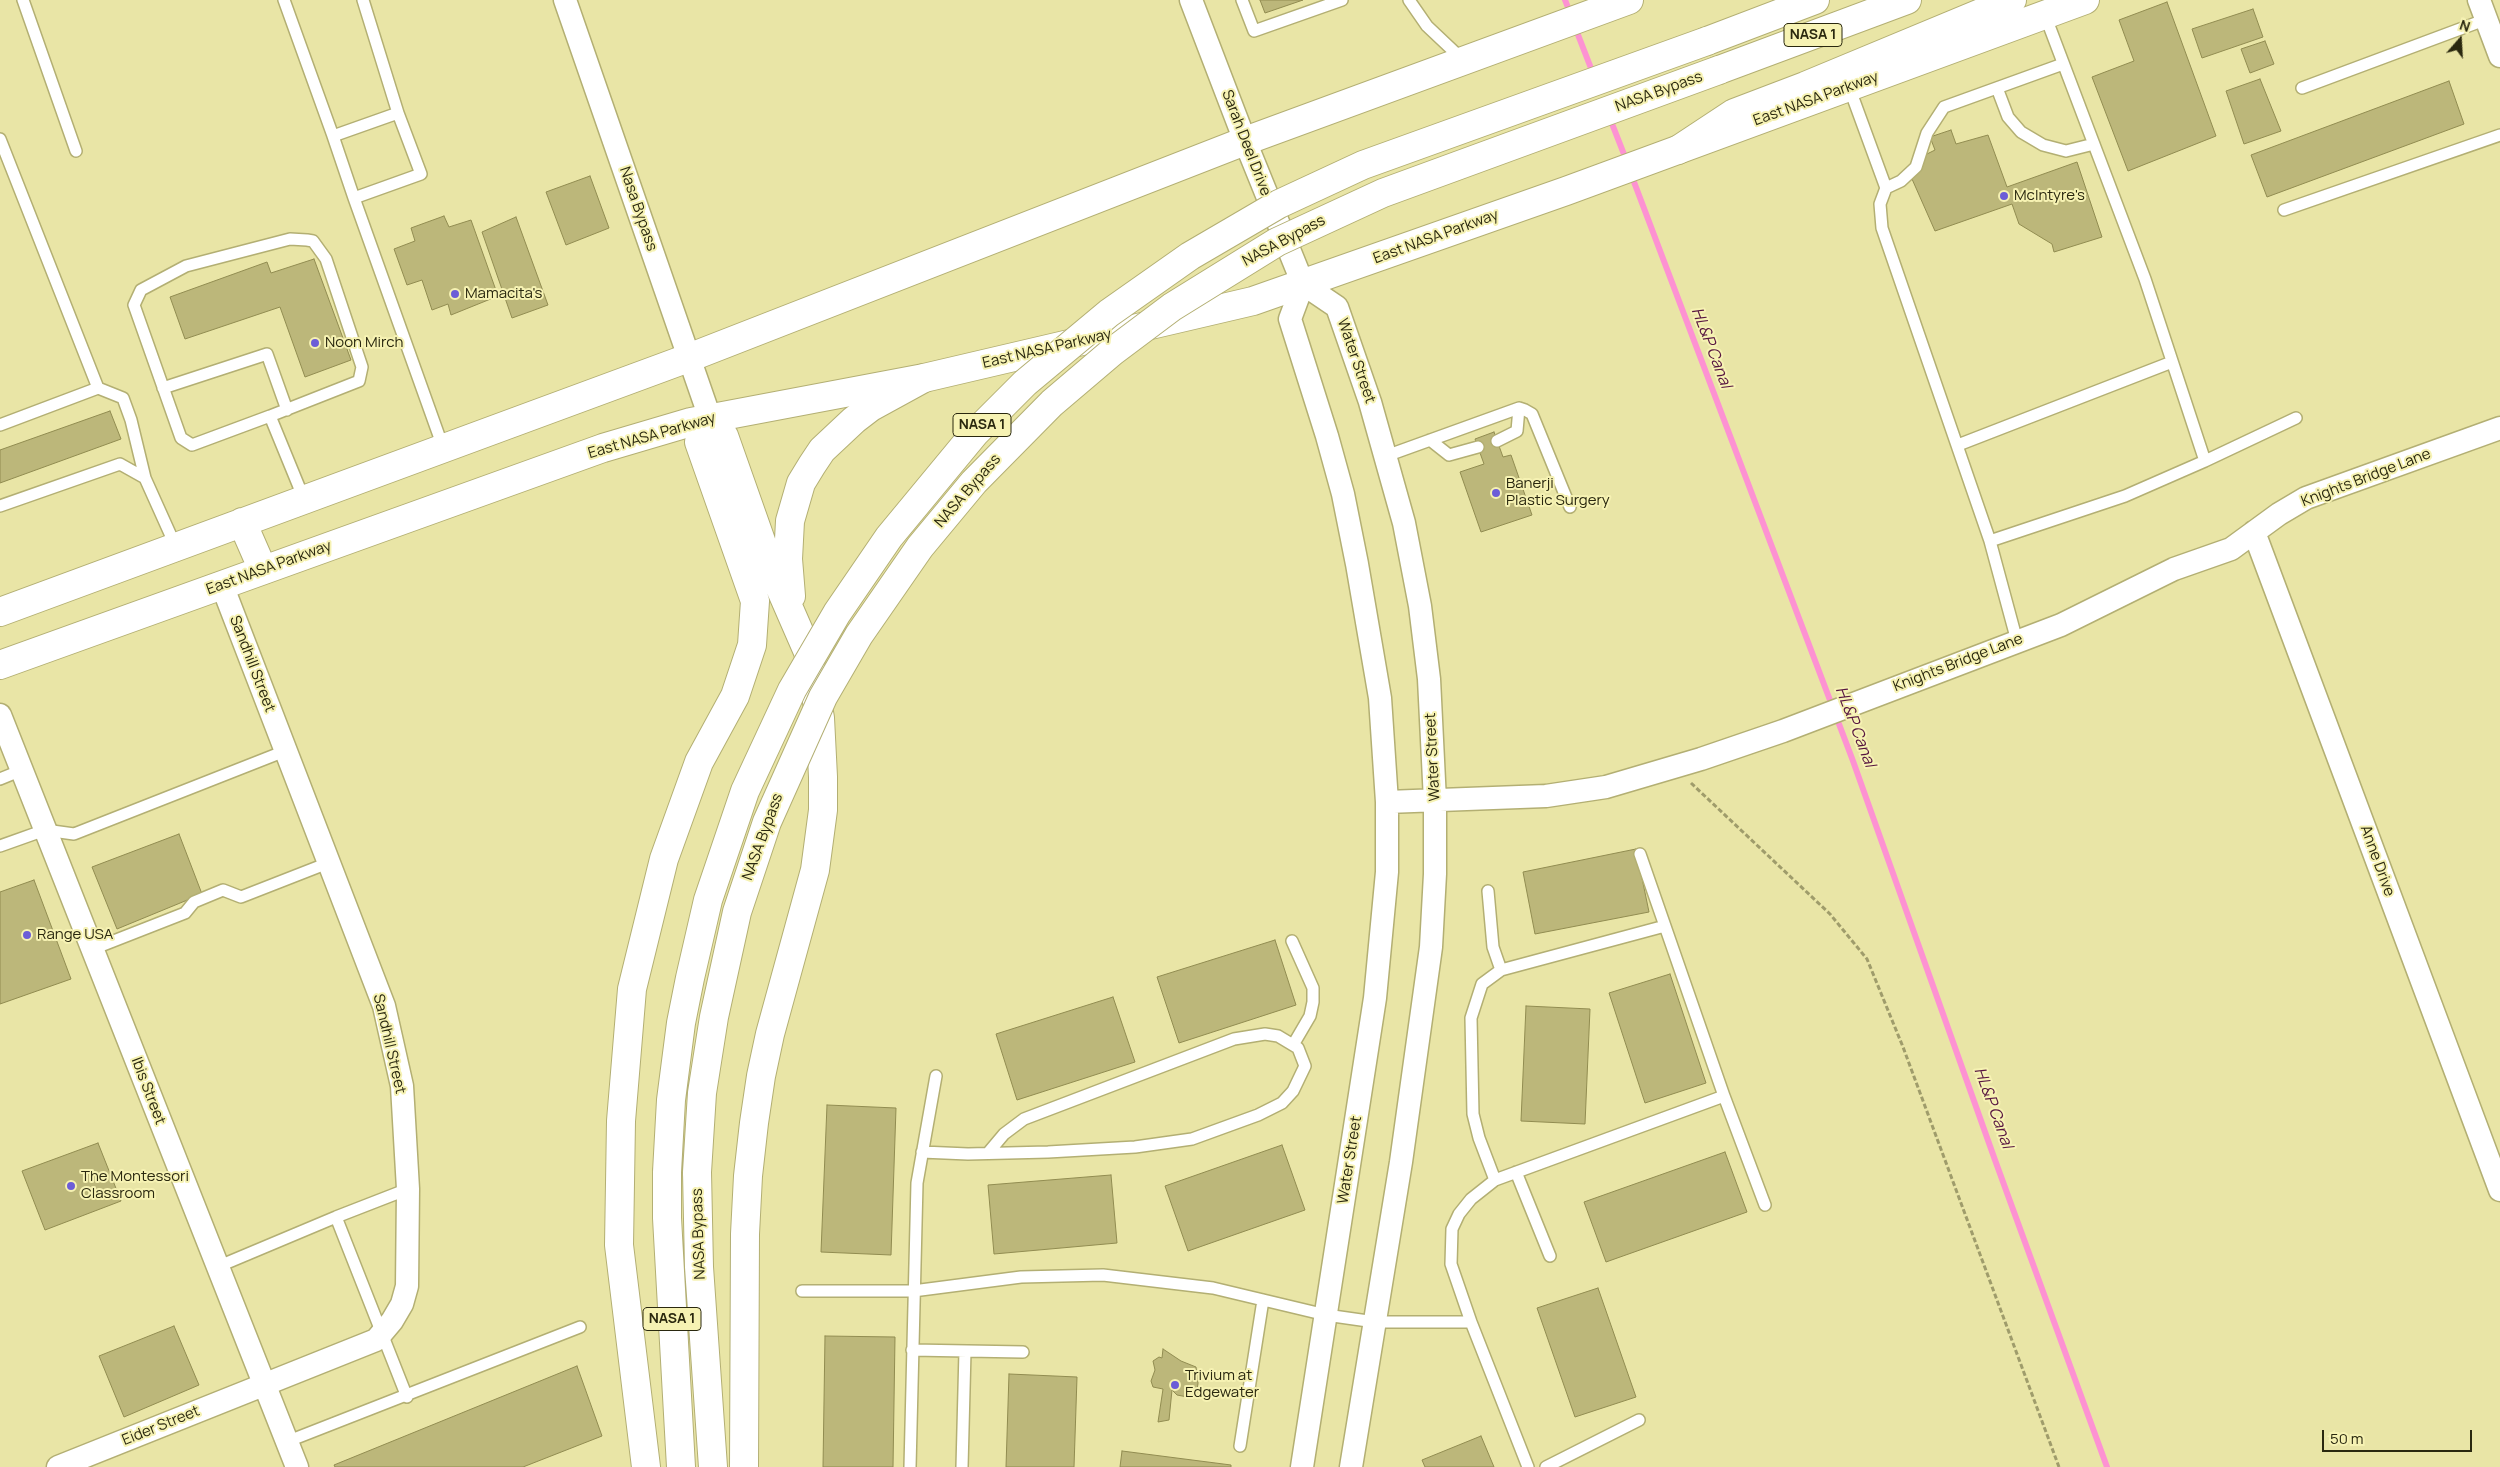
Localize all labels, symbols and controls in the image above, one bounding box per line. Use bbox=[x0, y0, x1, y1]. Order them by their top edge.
north arrow bbox=[2435, 15, 2485, 65]
text: N bbox=[2457, 15, 2473, 36]
road number: NASA 1 bbox=[1784, 24, 1842, 46]
street label: NASA Bypass bbox=[1613, 68, 1705, 116]
street label: East NASA Parkway bbox=[1751, 68, 1881, 130]
street label: Sarah Deel Drive bbox=[1218, 87, 1274, 199]
street label: Nasa Bypass bbox=[615, 165, 661, 253]
place label: McIntyre's bbox=[2014, 187, 2085, 205]
marker: McIntyre's bbox=[1998, 190, 2010, 202]
street label: East NASA Parkway bbox=[1371, 206, 1501, 268]
street label: NASA Bypass bbox=[1239, 212, 1329, 270]
place label: Mamacita's bbox=[465, 285, 542, 303]
marker: Mamacita's bbox=[449, 288, 461, 300]
water label: HL&P Canal bbox=[1687, 305, 1735, 391]
street label: Water Street bbox=[1333, 316, 1379, 406]
street label: East NASA Parkway bbox=[981, 325, 1113, 373]
place label: Noon Mirch bbox=[325, 334, 404, 352]
marker: Noon Mirch bbox=[309, 337, 321, 349]
street label: East NASA Parkway bbox=[586, 409, 718, 463]
road number: NASA 1 bbox=[953, 414, 1011, 436]
street label: Knights Bridge Lane bbox=[2299, 445, 2433, 511]
street label: NASA Bypass bbox=[931, 451, 1005, 531]
place label: Banerji Plastic Surgery bbox=[1506, 475, 1610, 510]
marker: Banerji Plastic Surgery bbox=[1490, 487, 1502, 499]
street label: East NASA Parkway bbox=[204, 537, 334, 599]
street label: Sandhill Street bbox=[225, 613, 279, 715]
street label: Knights Bridge Lane bbox=[1891, 630, 2025, 696]
water label: HL&P Canal bbox=[1831, 684, 1879, 770]
street label: Water Street bbox=[1422, 712, 1444, 802]
street label: NASA Bypass bbox=[739, 791, 787, 883]
street label: Anne Drive bbox=[2356, 823, 2398, 899]
place label: Range USA bbox=[37, 926, 113, 944]
marker: Range USA bbox=[21, 929, 33, 941]
street label: Sandhill Street bbox=[369, 992, 409, 1096]
street label: Ibis Street bbox=[127, 1055, 169, 1127]
water label: HL&P Canal bbox=[1969, 1065, 2017, 1151]
street label: Water Street bbox=[1334, 1115, 1366, 1205]
place label: The Montessori Classroom bbox=[81, 1168, 189, 1203]
marker: The Montessori Classroom bbox=[65, 1180, 77, 1192]
street label: NASA Bypass bbox=[688, 1188, 710, 1280]
road number: NASA 1 bbox=[643, 1308, 701, 1330]
place label: Trivium at Edgewater bbox=[1185, 1367, 1259, 1402]
marker: Trivium at Edgewater bbox=[1169, 1379, 1181, 1391]
street label: Eider Street bbox=[120, 1402, 202, 1450]
scale bar bbox=[2325, 1420, 2475, 1452]
text: 50 m bbox=[2330, 1428, 2364, 1449]

